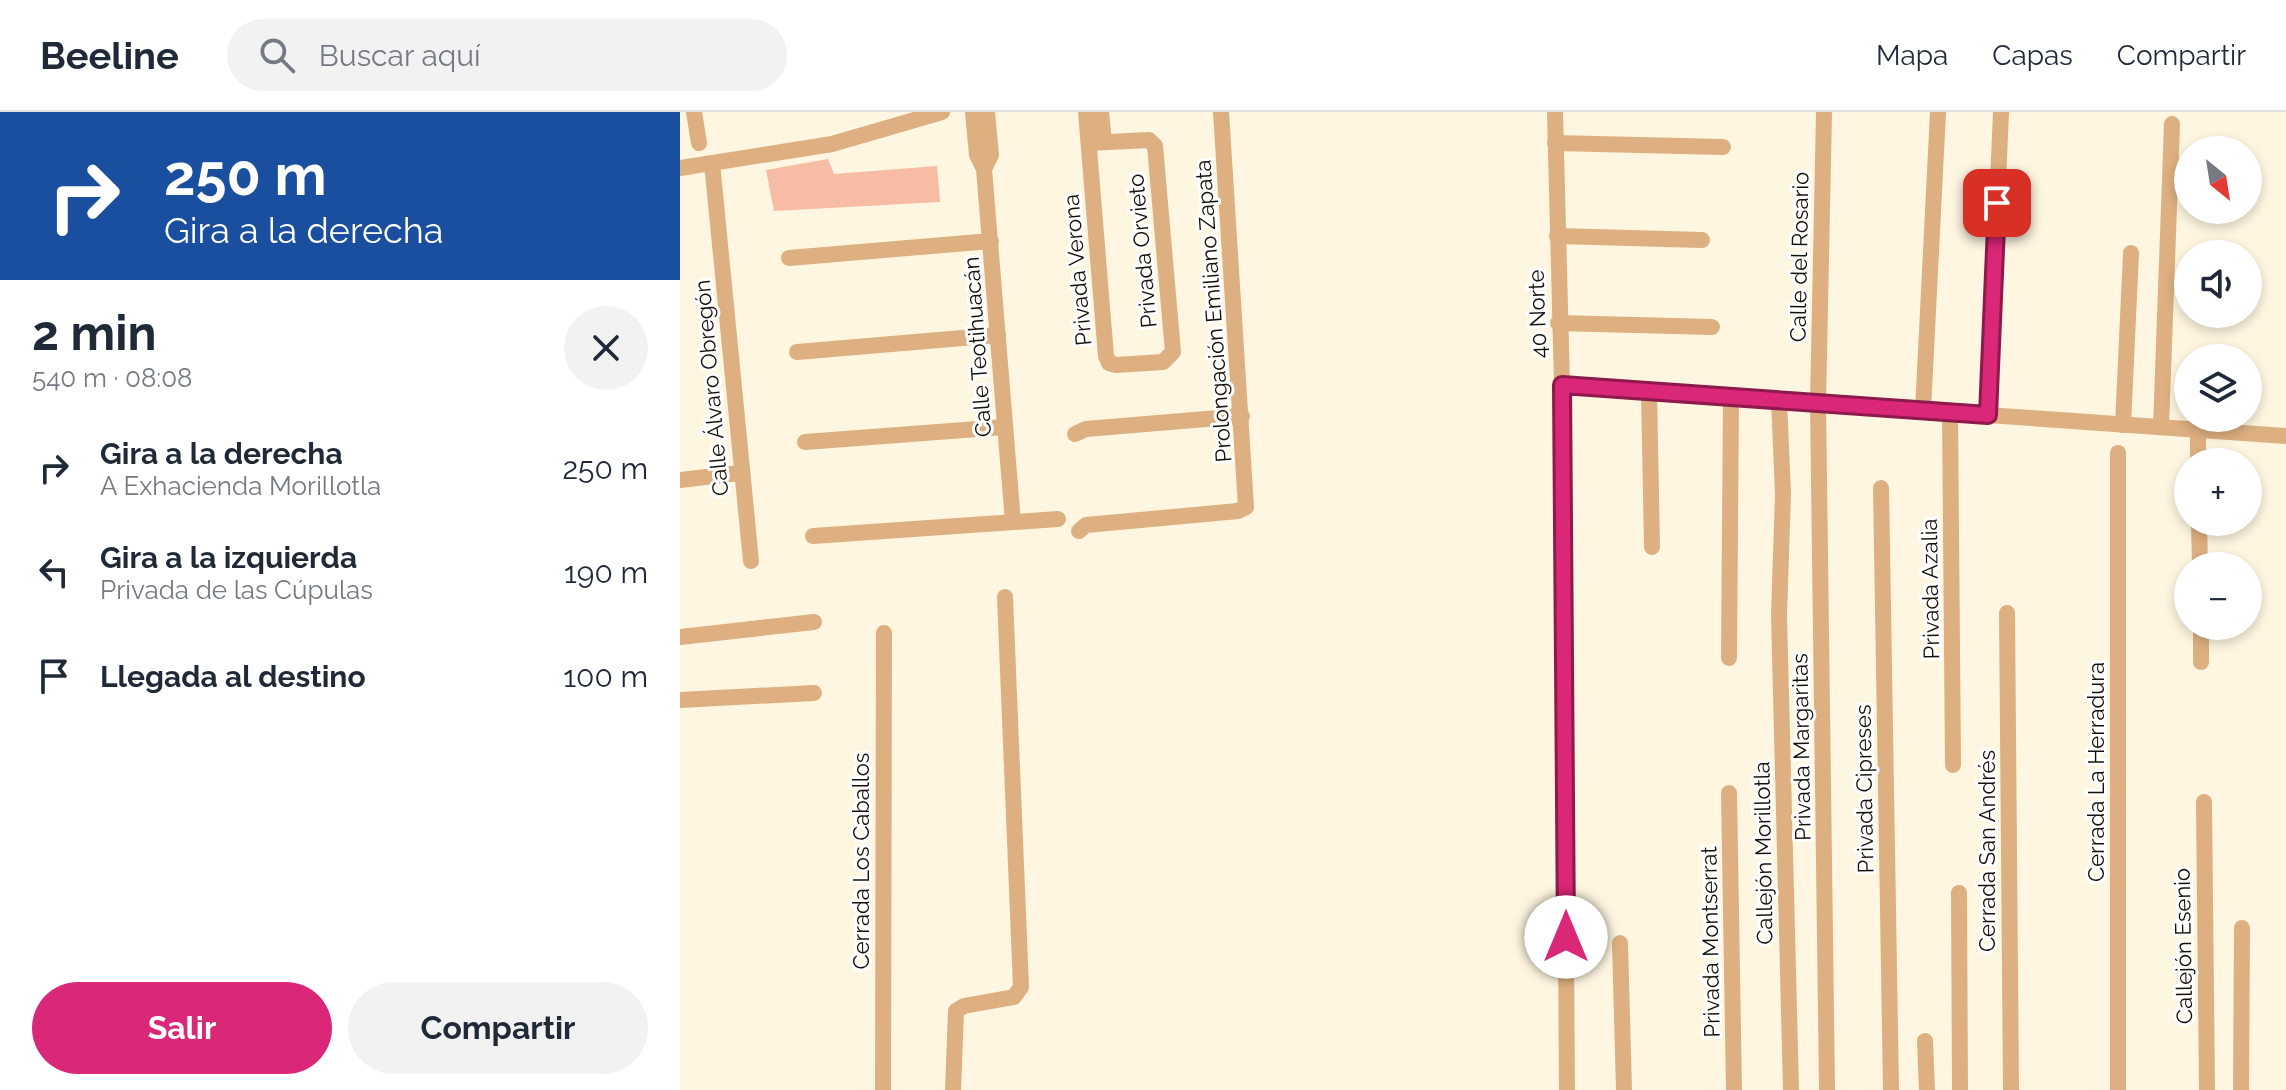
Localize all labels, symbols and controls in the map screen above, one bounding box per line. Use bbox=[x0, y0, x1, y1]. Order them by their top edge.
search box bbox=[227, 19, 787, 91]
text: Beeline bbox=[40, 33, 179, 78]
icon: search bbox=[255, 33, 299, 77]
text: Buscar aquí bbox=[319, 38, 481, 73]
text: Mapa bbox=[1876, 39, 1948, 72]
text: Capas bbox=[1992, 39, 2073, 72]
text: Compartir bbox=[2117, 39, 2246, 72]
north arrow bbox=[2174, 136, 2262, 224]
map controls bbox=[2174, 136, 2262, 640]
text: 250 m bbox=[164, 142, 327, 208]
icon: right bbox=[32, 144, 136, 248]
street label: Prolongación Emiliano Zapata bbox=[1189, 159, 1237, 463]
pin bbox=[1963, 169, 2031, 237]
street label: Calle del Rosario bbox=[1785, 172, 1813, 342]
street label: Privada Orvieto bbox=[1122, 173, 1162, 329]
icon: arrive bbox=[1975, 181, 2019, 225]
street label: Privada Verona bbox=[1057, 193, 1097, 347]
text: Gira a la derecha bbox=[164, 209, 443, 251]
button: sound bbox=[2174, 240, 2262, 328]
street label: Calle Teotihuacán bbox=[958, 256, 996, 438]
street label: 40 Norte bbox=[1522, 269, 1552, 359]
street label: Calle Álvaro Obregón bbox=[689, 279, 733, 497]
text: 2 min bbox=[32, 305, 157, 361]
button: close bbox=[564, 306, 648, 390]
button: layers bbox=[2174, 344, 2262, 432]
text: 540 m · 08:08 bbox=[32, 363, 193, 393]
text: Gira a la derecha bbox=[100, 436, 343, 471]
icon: right bbox=[32, 446, 76, 490]
button: + bbox=[2174, 448, 2262, 536]
text: 250 m bbox=[562, 451, 648, 486]
text: A Exhacienda Morillotla bbox=[100, 471, 381, 501]
street label: Privada Azalia bbox=[1916, 518, 1944, 660]
text: Gira a la izquierda bbox=[100, 540, 357, 575]
icon: left bbox=[32, 550, 76, 594]
button: − bbox=[2174, 552, 2262, 640]
text: 190 m bbox=[564, 555, 648, 590]
text: Privada de las Cúpulas bbox=[100, 575, 373, 605]
street label: Privada Margaritas bbox=[1786, 653, 1816, 841]
icon: arrive bbox=[32, 654, 76, 698]
text: Llegada al destino bbox=[100, 659, 366, 694]
text: 100 m bbox=[563, 659, 648, 694]
street label: Cerrada La Herradura bbox=[2083, 662, 2109, 882]
street label: Privada Cipreses bbox=[1850, 704, 1878, 874]
street label: Cerrada San Andrés bbox=[1974, 750, 2000, 952]
street label: Cerrada Los Caballos bbox=[848, 753, 874, 969]
street label: Callejón Morillotla bbox=[1748, 761, 1778, 945]
street label: Privada Montserrat bbox=[1695, 845, 1725, 1038]
street label: Callejón Esenio bbox=[2169, 868, 2197, 1024]
position arrow bbox=[1524, 895, 1608, 979]
button: Salir bbox=[32, 982, 332, 1074]
button: Compartir bbox=[348, 982, 648, 1074]

